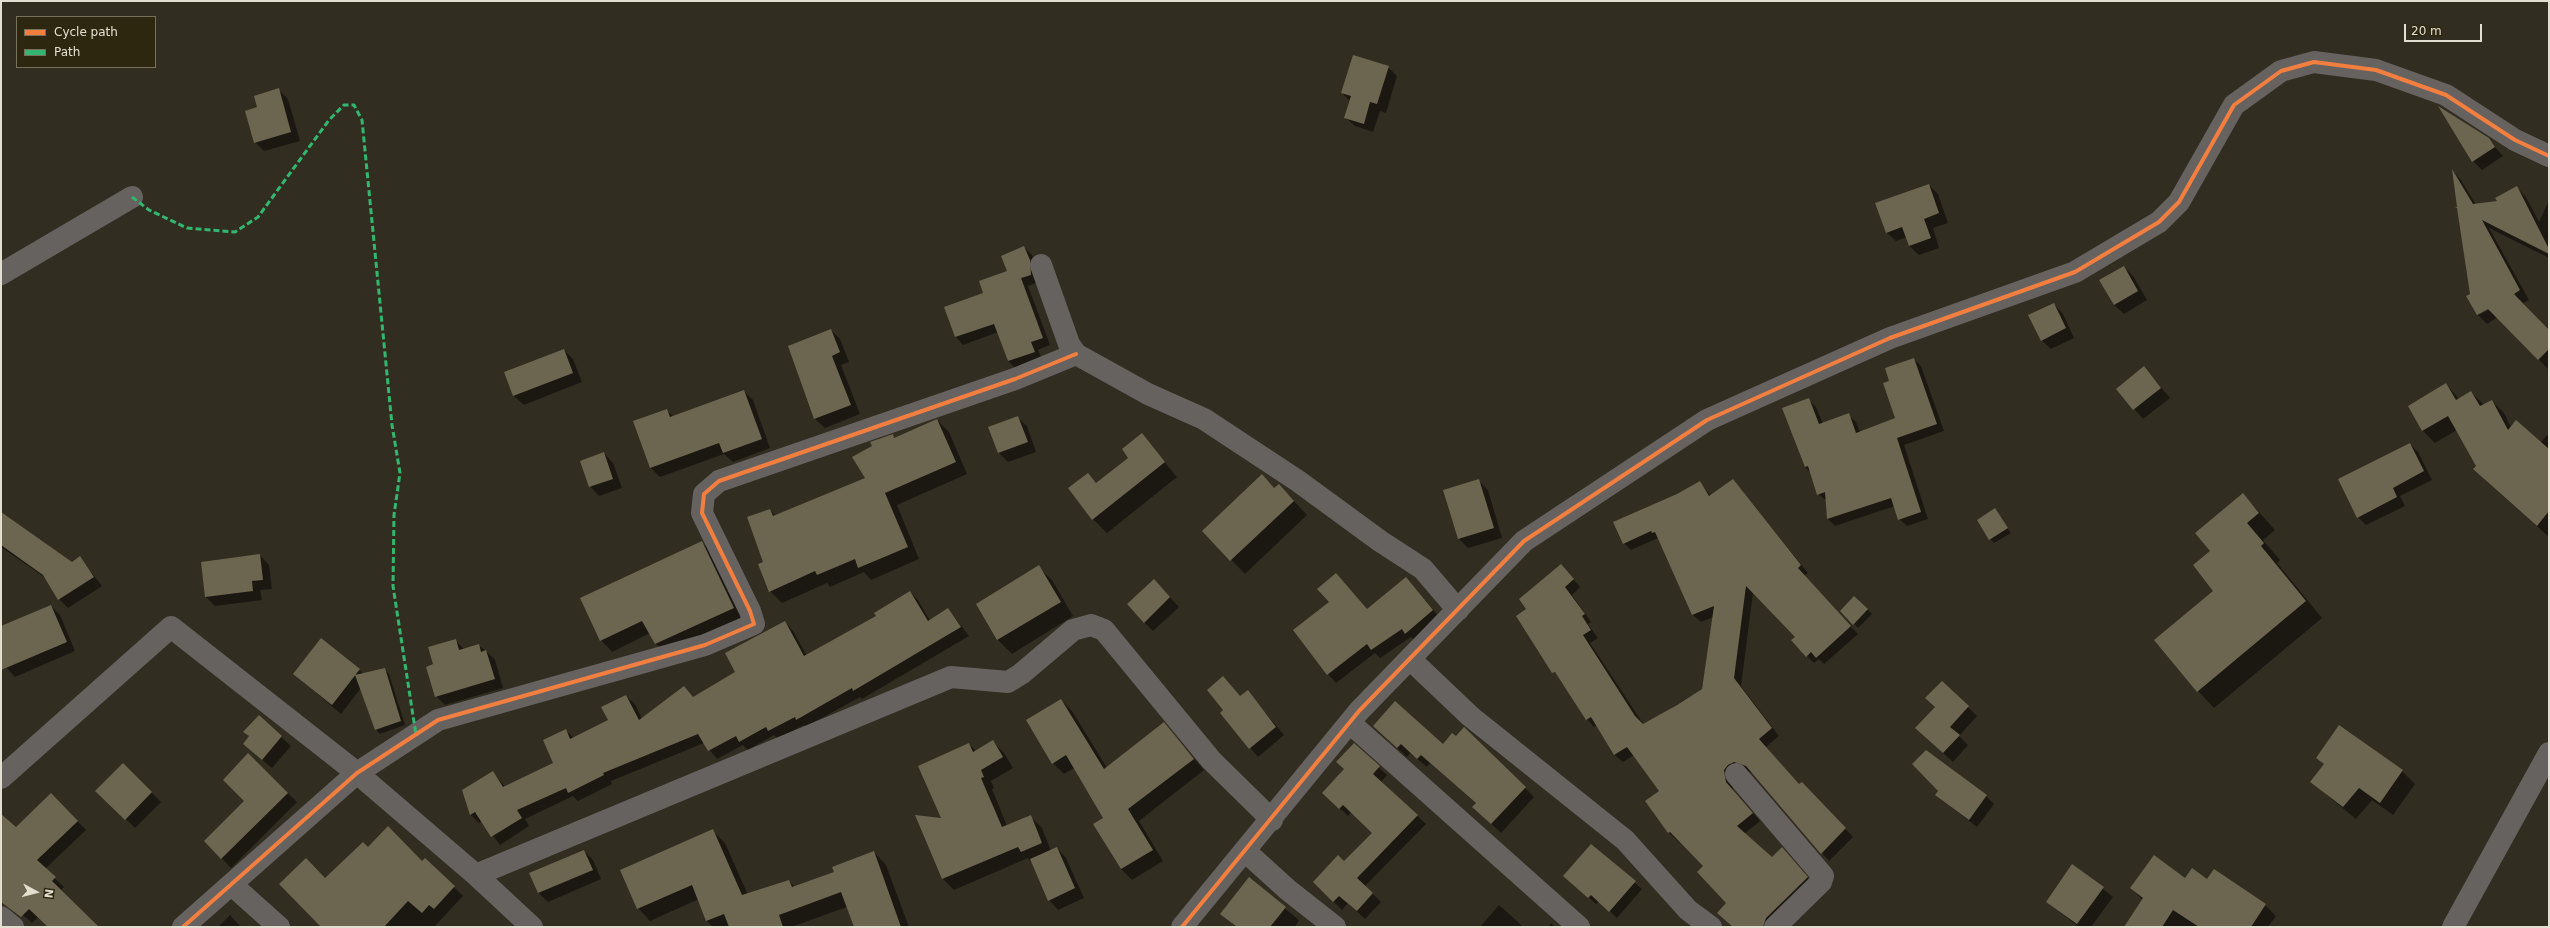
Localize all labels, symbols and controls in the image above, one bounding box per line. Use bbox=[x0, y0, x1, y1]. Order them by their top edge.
legend bbox=[16, 16, 156, 68]
scale bar bbox=[2406, 16, 2484, 42]
text: 20 m bbox=[2411, 24, 2442, 38]
text: Cycle path bbox=[54, 25, 118, 39]
text: Path bbox=[54, 45, 80, 59]
north arrow bbox=[16, 872, 56, 912]
text: N bbox=[41, 888, 55, 899]

